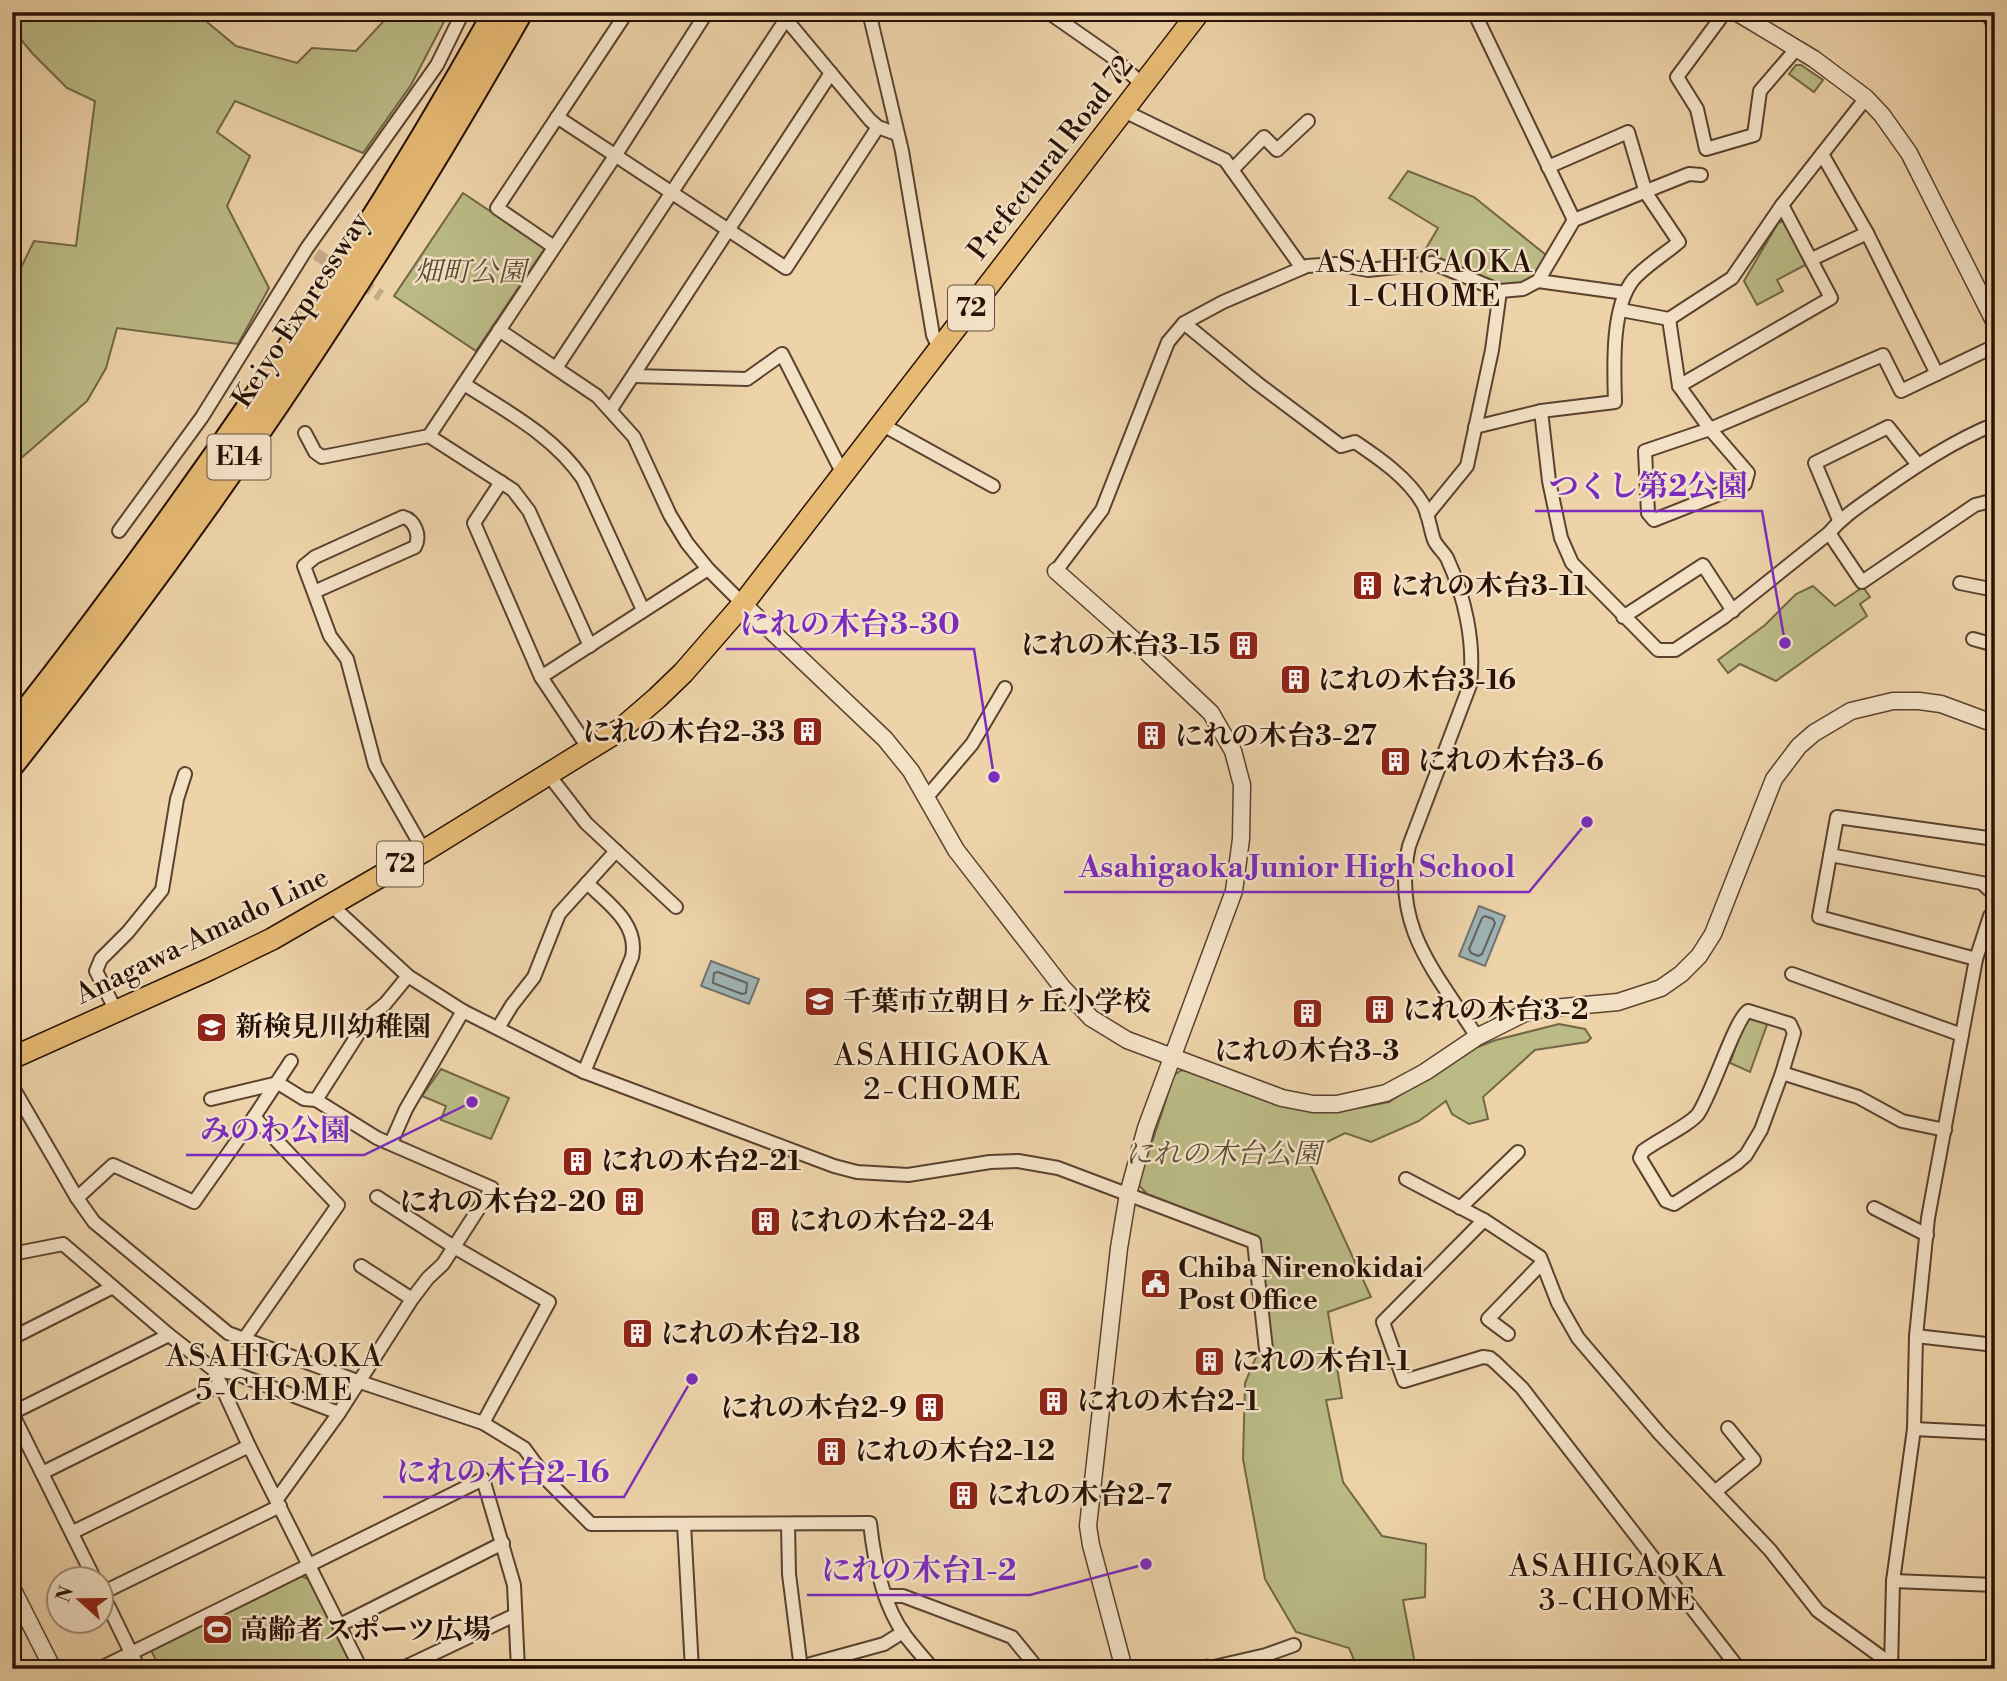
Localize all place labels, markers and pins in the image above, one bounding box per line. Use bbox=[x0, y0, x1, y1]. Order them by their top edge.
callout: つくし第2公園 bbox=[1535, 460, 1762, 511]
building icon: にれの木台3-11 bbox=[1351, 569, 1385, 603]
place label: にれの木台3-11 bbox=[1391, 569, 1587, 604]
callout: にれの木台3-30 bbox=[726, 598, 974, 649]
place label: にれの木台3-15 bbox=[1021, 628, 1220, 663]
building icon: にれの木台3-15 bbox=[1226, 628, 1260, 662]
building icon: にれの木台3-16 bbox=[1278, 663, 1312, 697]
place label: にれの木台3-16 bbox=[1318, 663, 1516, 698]
place label: にれの木台2-33 bbox=[583, 715, 785, 750]
building icon: にれの木台2-33 bbox=[791, 715, 825, 749]
building icon: にれの木台3-27 bbox=[1135, 719, 1169, 753]
place label: にれの木台3-27 bbox=[1175, 719, 1377, 754]
building icon: にれの木台3-6 bbox=[1378, 744, 1412, 778]
place label: にれの木台3-6 bbox=[1418, 744, 1604, 779]
callout: Asahigaoka Junior High School bbox=[1064, 841, 1529, 892]
school or university icon: 千葉市立朝日ヶ丘小学校 bbox=[803, 985, 837, 1019]
place label: 千葉市立朝日ヶ丘小学校 bbox=[843, 985, 1151, 1020]
building icon: にれの木台3-2 bbox=[1363, 993, 1397, 1027]
place label: にれの木台3-2 bbox=[1403, 993, 1588, 1028]
building icon: にれの木台3-3 bbox=[1290, 997, 1324, 1031]
school or university icon: 新検見川幼稚園 bbox=[195, 1010, 229, 1044]
place label: 新検見川幼稚園 bbox=[235, 1010, 431, 1045]
place label: にれの木台3-3 bbox=[1215, 1034, 1399, 1069]
callout: みのわ公園 bbox=[186, 1104, 364, 1155]
building icon: にれの木台2-21 bbox=[561, 1144, 595, 1178]
place label: にれの木台2-21 bbox=[601, 1144, 801, 1179]
place label: にれの木台2-20 bbox=[400, 1185, 606, 1220]
building icon: にれの木台2-20 bbox=[612, 1185, 646, 1219]
building icon: にれの木台2-24 bbox=[749, 1204, 783, 1238]
place label: にれの木台2-24 bbox=[789, 1204, 994, 1239]
place label: Chiba Nirenokidai Post Office bbox=[1178, 1251, 1423, 1318]
public building icon: Chiba Nirenokidai Post Office bbox=[1138, 1267, 1172, 1301]
building icon: にれの木台2-18 bbox=[621, 1317, 655, 1351]
place label: にれの木台2-18 bbox=[661, 1317, 860, 1352]
building icon: にれの木台1-1 bbox=[1192, 1344, 1226, 1378]
place label: にれの木台1-1 bbox=[1232, 1344, 1411, 1379]
building icon: にれの木台2-1 bbox=[1037, 1384, 1071, 1418]
place label: にれの木台2-1 bbox=[1077, 1384, 1260, 1419]
place label: にれの木台2-9 bbox=[721, 1391, 907, 1426]
building icon: にれの木台2-9 bbox=[913, 1391, 947, 1425]
building icon: にれの木台2-12 bbox=[815, 1434, 849, 1468]
place label: にれの木台2-12 bbox=[855, 1434, 1055, 1469]
callout: にれの木台2-16 bbox=[383, 1446, 624, 1497]
building icon: にれの木台2-7 bbox=[947, 1478, 981, 1512]
place label: にれの木台2-7 bbox=[987, 1478, 1173, 1513]
callout: にれの木台1-2 bbox=[807, 1544, 1030, 1595]
sports icon: 高齢者スポーツ広場 bbox=[200, 1613, 234, 1647]
place label: 高齢者スポーツ広場 bbox=[240, 1613, 491, 1648]

